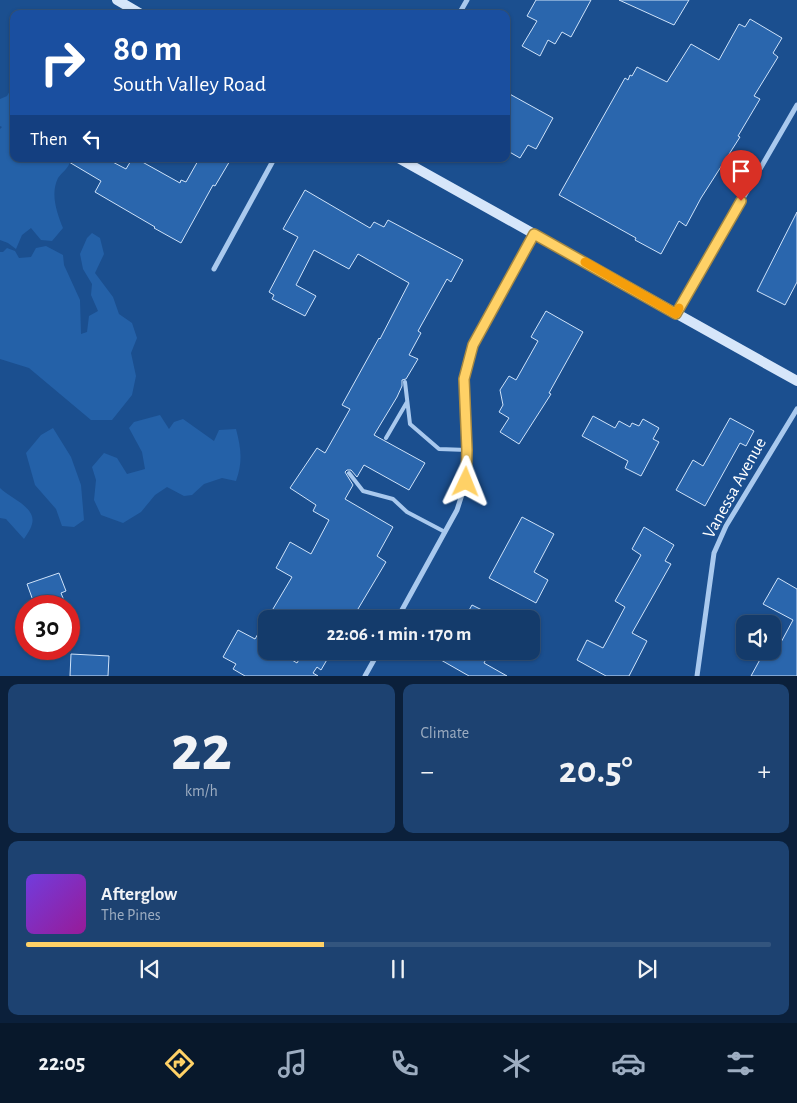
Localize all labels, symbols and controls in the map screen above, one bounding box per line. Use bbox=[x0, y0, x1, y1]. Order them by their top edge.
icon: right bbox=[30, 30, 95, 95]
text: 80 m bbox=[113, 32, 182, 67]
text: South Valley Road bbox=[113, 73, 266, 95]
icon: left bbox=[78, 125, 106, 153]
text: Then bbox=[30, 130, 68, 149]
pin bbox=[720, 150, 762, 201]
icon: arrive bbox=[727, 157, 755, 185]
street label: Vanessa Avenue bbox=[700, 435, 770, 541]
position arrow bbox=[439, 455, 491, 507]
speed limit sign: 30 bbox=[15, 595, 80, 660]
map controls bbox=[736, 615, 781, 660]
button: sound bbox=[736, 615, 781, 660]
text: 22:06 · 1 min · 170 m bbox=[327, 625, 471, 644]
text: 22 bbox=[171, 717, 232, 782]
text: Climate bbox=[421, 725, 469, 741]
text: 20.5° bbox=[559, 752, 633, 790]
text: − bbox=[421, 758, 434, 786]
text: + bbox=[758, 758, 771, 786]
text: km/h bbox=[185, 783, 218, 799]
text: Afterglow bbox=[101, 885, 177, 904]
text: The Pines bbox=[101, 907, 161, 923]
icon: previous bbox=[136, 955, 164, 983]
icon: pause bbox=[384, 955, 412, 983]
icon: next bbox=[633, 955, 661, 983]
icon: directions bbox=[162, 1046, 197, 1081]
icon: music bbox=[275, 1046, 310, 1081]
icon: phone bbox=[387, 1046, 422, 1081]
icon: climate bbox=[499, 1046, 534, 1081]
icon: car bbox=[611, 1046, 646, 1081]
icon: filters bbox=[723, 1046, 758, 1081]
text: 22:05 bbox=[39, 1052, 85, 1074]

